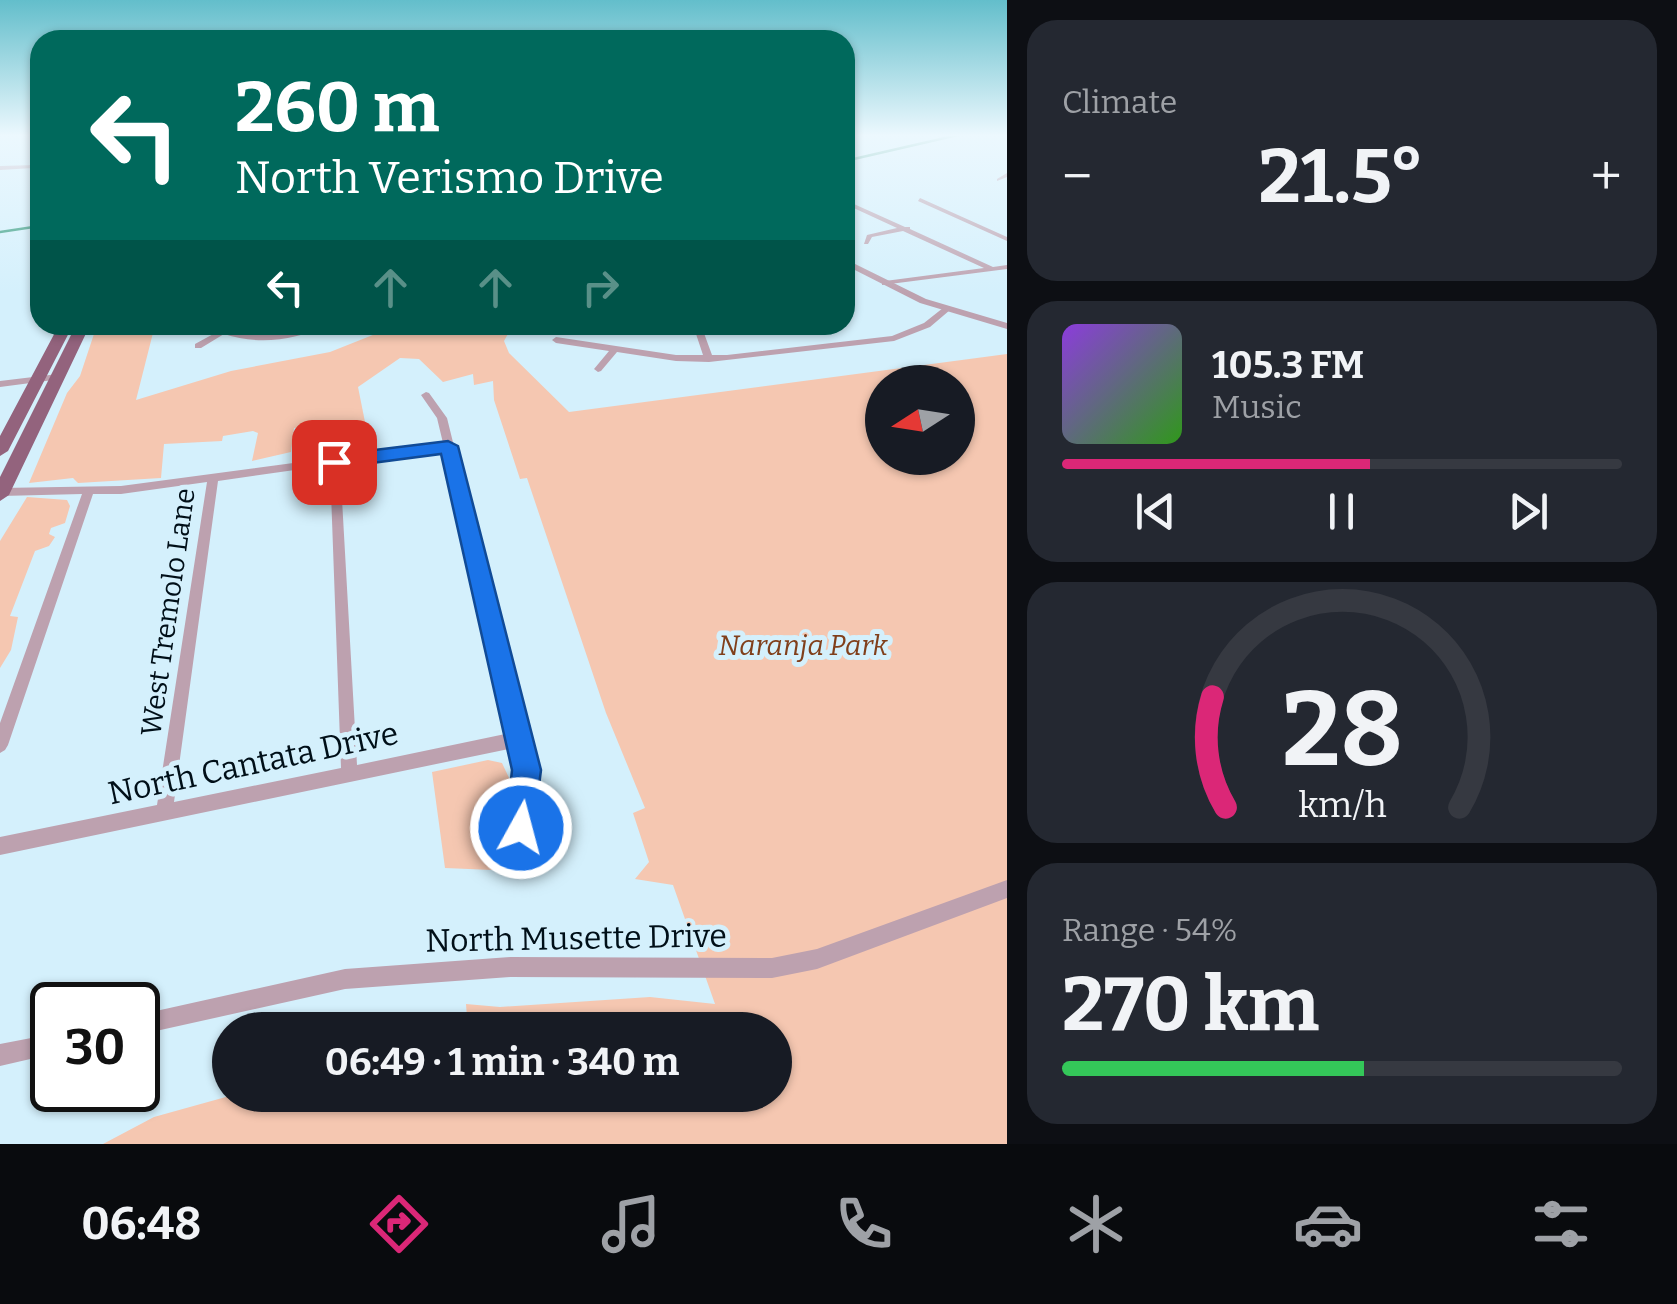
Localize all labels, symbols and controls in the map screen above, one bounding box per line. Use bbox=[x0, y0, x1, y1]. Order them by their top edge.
text: 260 m bbox=[235, 66, 440, 150]
icon: left bbox=[70, 70, 200, 200]
text: Climate bbox=[1062, 83, 1177, 121]
text: 21.5° bbox=[1258, 132, 1424, 222]
text: − bbox=[1062, 144, 1092, 210]
text: + bbox=[1591, 144, 1622, 210]
text: North Verismo Drive bbox=[235, 151, 664, 205]
icon: left bbox=[258, 260, 313, 315]
icon: ahead bbox=[363, 260, 418, 315]
icon: ahead bbox=[468, 260, 523, 315]
icon: right bbox=[573, 260, 628, 315]
text: 105.3 FM bbox=[1212, 342, 1364, 388]
north arrow bbox=[865, 365, 975, 475]
map controls bbox=[865, 365, 975, 475]
text: Music bbox=[1212, 388, 1302, 426]
pin bbox=[292, 420, 377, 505]
icon: arrive bbox=[307, 435, 362, 490]
icon: previous bbox=[1128, 484, 1183, 539]
icon: pause bbox=[1314, 484, 1369, 539]
icon: next bbox=[1501, 484, 1556, 539]
street label: West Tremolo Lane bbox=[134, 486, 202, 738]
park label: Naranja Park bbox=[718, 629, 888, 662]
text: 28 bbox=[1281, 668, 1403, 793]
street label: North Cantata Drive bbox=[105, 714, 401, 812]
position arrow bbox=[469, 776, 573, 880]
text: km/h bbox=[1298, 784, 1386, 826]
text: Range · 54% bbox=[1062, 911, 1238, 949]
street label: North Musette Drive bbox=[425, 916, 727, 960]
text: 270 km bbox=[1062, 960, 1319, 1050]
speed limit sign: 30 bbox=[30, 982, 160, 1112]
text: 06:49 · 1 min · 340 m bbox=[325, 1039, 679, 1085]
icon: directions bbox=[364, 1189, 434, 1259]
icon: music bbox=[596, 1189, 666, 1259]
icon: phone bbox=[829, 1189, 899, 1259]
icon: climate bbox=[1061, 1189, 1131, 1259]
icon: car bbox=[1293, 1189, 1363, 1259]
icon: filters bbox=[1526, 1189, 1596, 1259]
text: 06:48 bbox=[81, 1197, 201, 1251]

